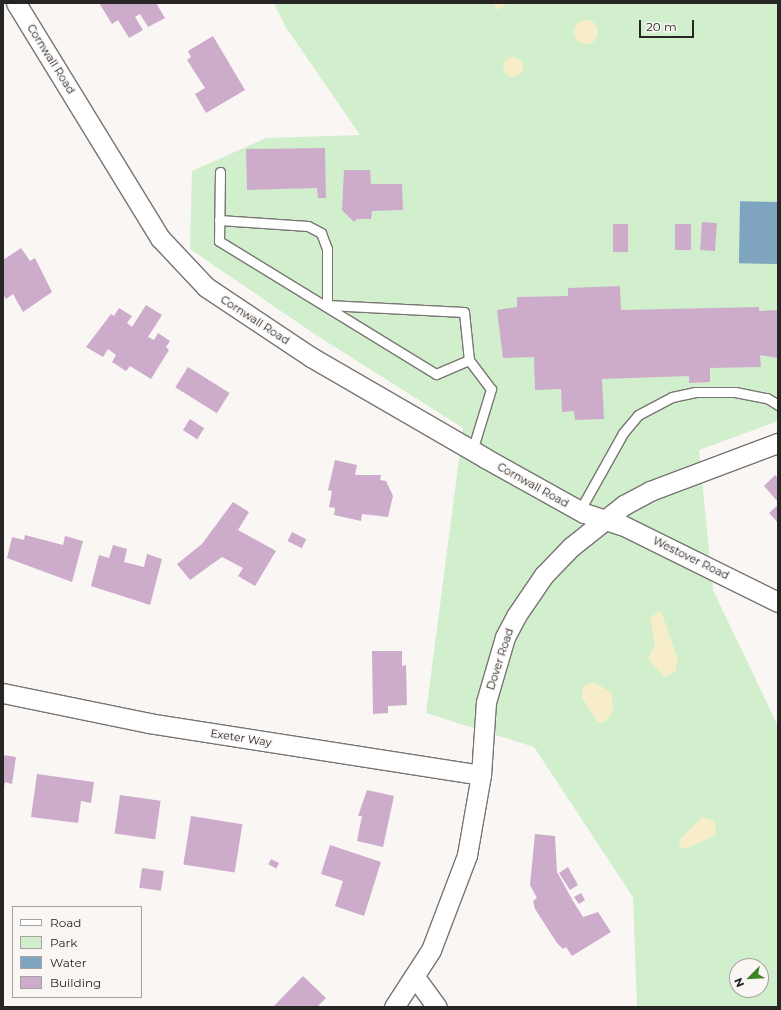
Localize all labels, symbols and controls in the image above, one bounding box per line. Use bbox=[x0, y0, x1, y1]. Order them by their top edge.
scale bar bbox=[641, 12, 696, 38]
text: 20 m bbox=[646, 19, 677, 34]
street label: Cornwall Road bbox=[24, 22, 78, 96]
street label: Cornwall Road bbox=[218, 293, 292, 347]
street label: Cornwall Road bbox=[495, 460, 571, 510]
street label: Westover Road bbox=[651, 534, 731, 582]
street label: Dover Road bbox=[484, 626, 516, 692]
street label: Exeter Way bbox=[210, 727, 272, 749]
legend bbox=[12, 906, 142, 998]
text: Road bbox=[50, 915, 81, 930]
text: Park bbox=[50, 935, 77, 950]
text: Water bbox=[50, 955, 86, 970]
north arrow bbox=[729, 958, 769, 998]
text: Building bbox=[50, 975, 101, 990]
text: N bbox=[731, 976, 747, 989]

